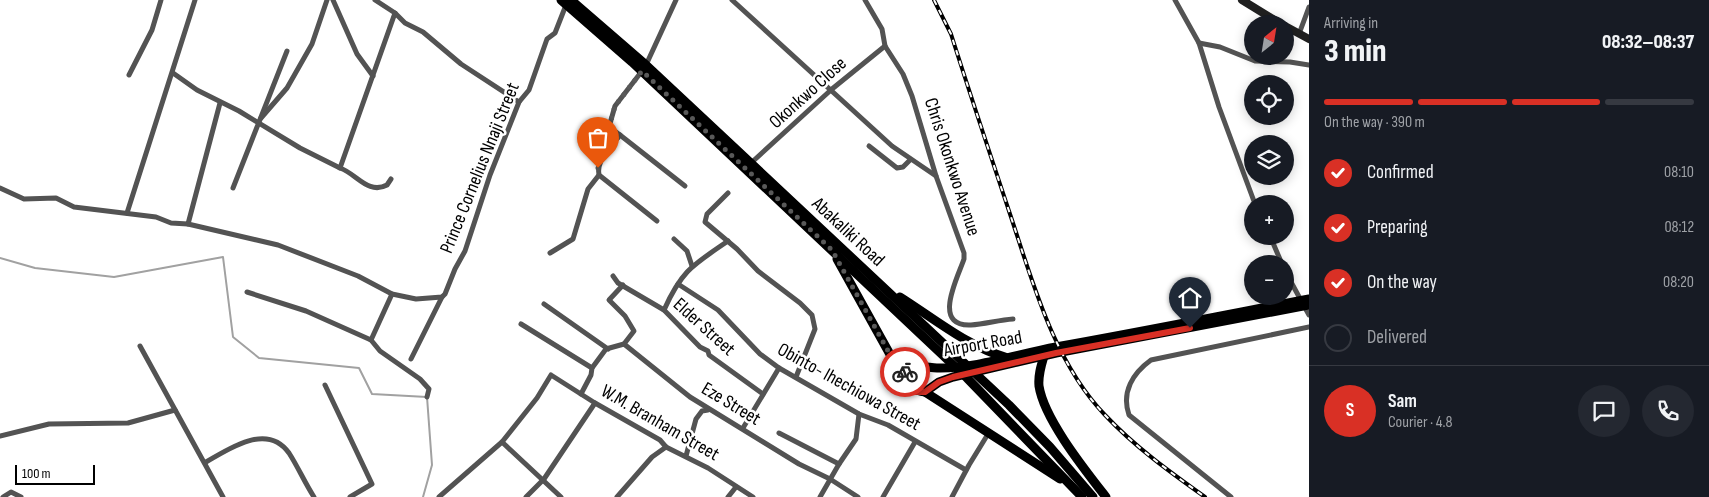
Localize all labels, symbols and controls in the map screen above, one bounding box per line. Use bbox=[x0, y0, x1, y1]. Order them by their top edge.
text: Arriving in bbox=[1324, 14, 1378, 33]
north arrow bbox=[1244, 15, 1294, 65]
map controls bbox=[1244, 15, 1294, 305]
text: 08:32–08:37 bbox=[1602, 31, 1694, 54]
text: 3 min bbox=[1324, 32, 1386, 71]
street label: Okonkwo Close bbox=[765, 52, 851, 134]
button: locate bbox=[1244, 75, 1294, 125]
street label: Prince Cornelius Nnaji Street bbox=[435, 79, 525, 257]
street label: Chris Okonkwo Avenue bbox=[919, 95, 985, 239]
text: On the way · 390 m bbox=[1324, 113, 1425, 132]
pin bbox=[577, 117, 619, 168]
icon: bag bbox=[584, 124, 612, 152]
button: layers bbox=[1244, 135, 1294, 185]
icon: check bbox=[1324, 159, 1352, 187]
text: Confirmed bbox=[1367, 161, 1434, 184]
text: 08:10 bbox=[1664, 163, 1694, 182]
street label: Abakaliki Road bbox=[806, 192, 889, 271]
button: + bbox=[1244, 195, 1294, 245]
icon: check bbox=[1324, 214, 1352, 242]
text: Preparing bbox=[1367, 216, 1428, 239]
text: 08:12 bbox=[1664, 218, 1694, 237]
button: − bbox=[1244, 255, 1294, 305]
icon: check bbox=[1324, 269, 1352, 297]
text: On the way bbox=[1367, 271, 1437, 294]
text: 08:20 bbox=[1663, 273, 1694, 292]
pin bbox=[1169, 277, 1211, 328]
icon: home bbox=[1176, 284, 1204, 312]
street label: Elder Street bbox=[668, 293, 740, 361]
street label: Airport Road bbox=[941, 326, 1024, 362]
text: Delivered bbox=[1367, 326, 1427, 349]
street label: Obinto- Ihechiowa Street bbox=[773, 338, 925, 436]
courier bbox=[880, 347, 930, 397]
icon: bike bbox=[891, 358, 919, 386]
street label: Eze Street bbox=[697, 377, 765, 431]
street label: W.M. Branham Street bbox=[597, 380, 723, 466]
button: chat bbox=[1578, 385, 1630, 437]
button: phone bbox=[1642, 385, 1694, 437]
text: Sam bbox=[1388, 390, 1417, 413]
text: S bbox=[1346, 399, 1354, 422]
text: Courier · 4.8 bbox=[1388, 413, 1452, 432]
scale bar bbox=[15, 462, 95, 485]
text: 100 m bbox=[22, 465, 51, 482]

